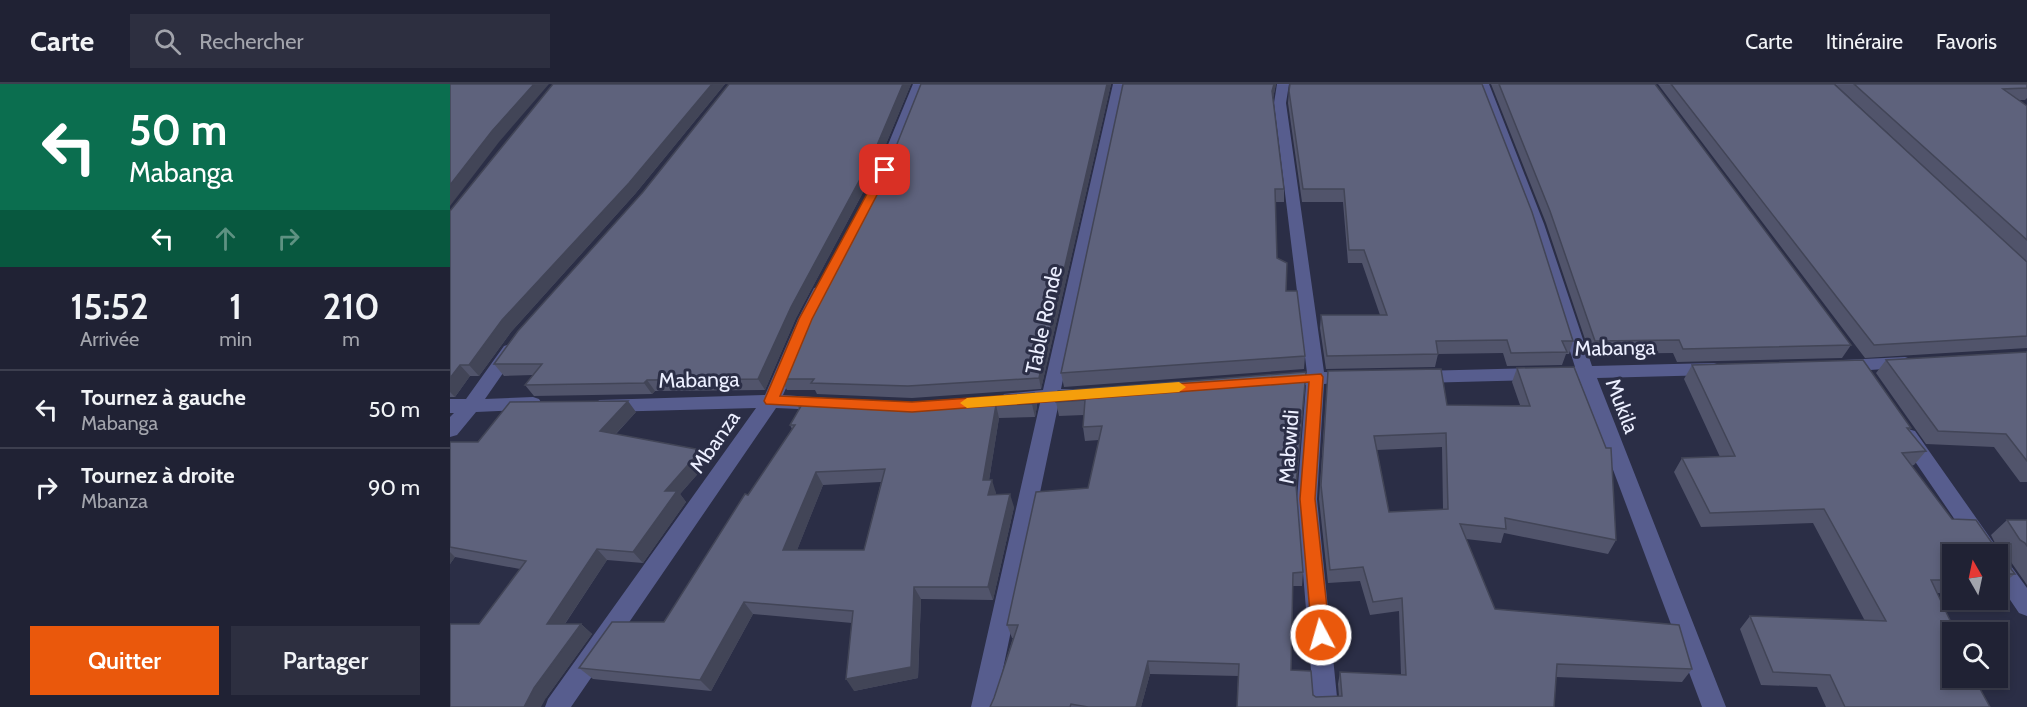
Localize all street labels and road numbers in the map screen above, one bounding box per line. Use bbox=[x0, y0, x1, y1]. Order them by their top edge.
street label: Table Ronde bbox=[1020, 263, 1067, 376]
street label: Mabanga bbox=[1574, 334, 1656, 361]
street label: Mabanga bbox=[658, 366, 740, 393]
street label: Mukila bbox=[1601, 375, 1644, 437]
street label: Mbanza bbox=[684, 406, 745, 478]
street label: Mabwidi bbox=[1273, 409, 1304, 485]

